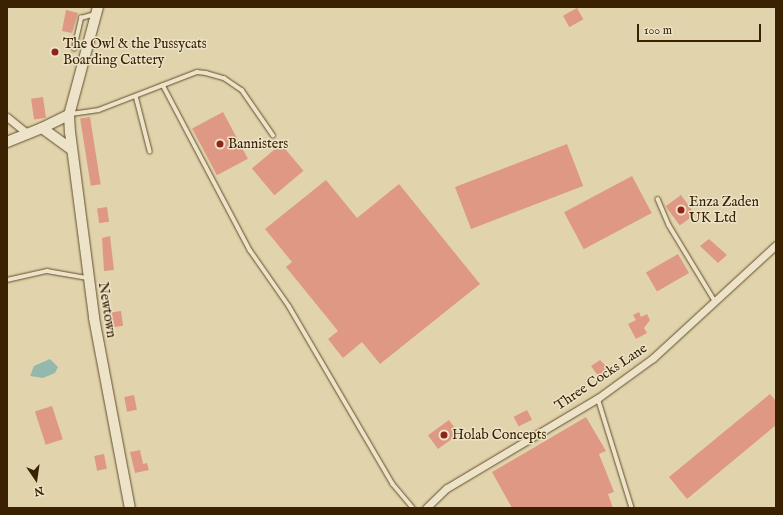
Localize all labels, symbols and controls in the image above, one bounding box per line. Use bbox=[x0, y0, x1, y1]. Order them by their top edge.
scale bar bbox=[639, 16, 763, 42]
text: 100 m bbox=[644, 23, 672, 38]
place label: The Owl & the Pussycats Boarding Cattery bbox=[63, 36, 207, 68]
marker: The Owl & the Pussycats Boarding Cattery bbox=[50, 47, 60, 57]
place label: Bannisters bbox=[228, 136, 288, 152]
marker: Bannisters bbox=[215, 139, 225, 149]
place label: Enza Zaden UK Ltd bbox=[689, 194, 759, 226]
marker: Enza Zaden UK Ltd bbox=[676, 205, 686, 215]
street label: Newtown bbox=[94, 281, 120, 339]
street label: Three Cocks Lane bbox=[552, 340, 650, 414]
place label: Holab Concepts bbox=[452, 427, 546, 443]
marker: Holab Concepts bbox=[439, 430, 449, 440]
north arrow bbox=[16, 459, 56, 499]
text: N bbox=[32, 483, 45, 499]

